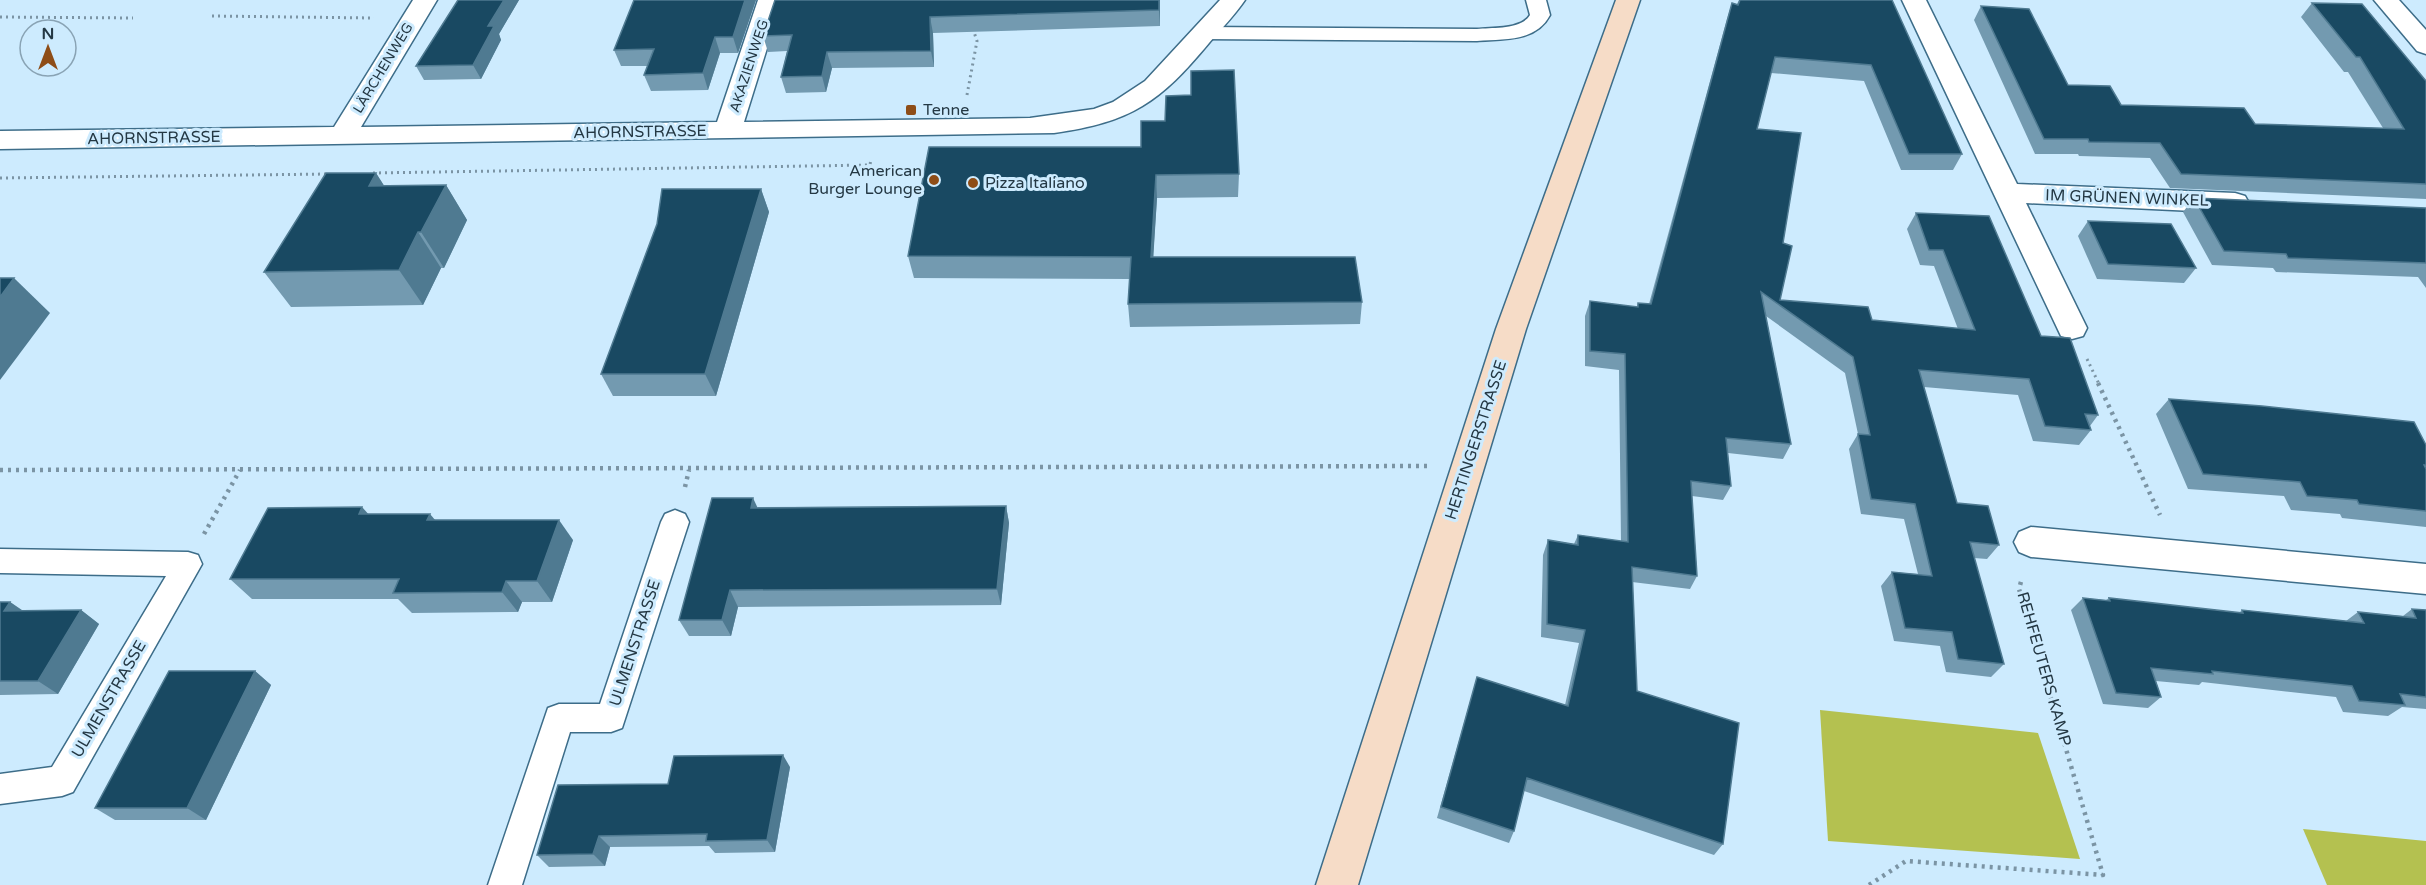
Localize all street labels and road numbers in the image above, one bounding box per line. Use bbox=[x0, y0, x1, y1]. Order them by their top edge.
street label: AKAZIENWEG bbox=[726, 17, 772, 115]
street label: LÄRCHENWEG bbox=[349, 20, 417, 116]
street label: AHORNSTRASSE bbox=[573, 121, 707, 143]
street label: AHORNSTRASSE bbox=[87, 127, 221, 149]
street label: IM GRÜNEN WINKEL bbox=[2045, 185, 2209, 211]
street label: HERTINGERSTRASSE bbox=[1441, 358, 1511, 522]
street label: ULMENSTRASSE bbox=[605, 577, 665, 709]
street label: REHFEUTERS KAMP bbox=[2012, 590, 2076, 749]
street label: ULMENSTRASSE bbox=[67, 637, 151, 761]

